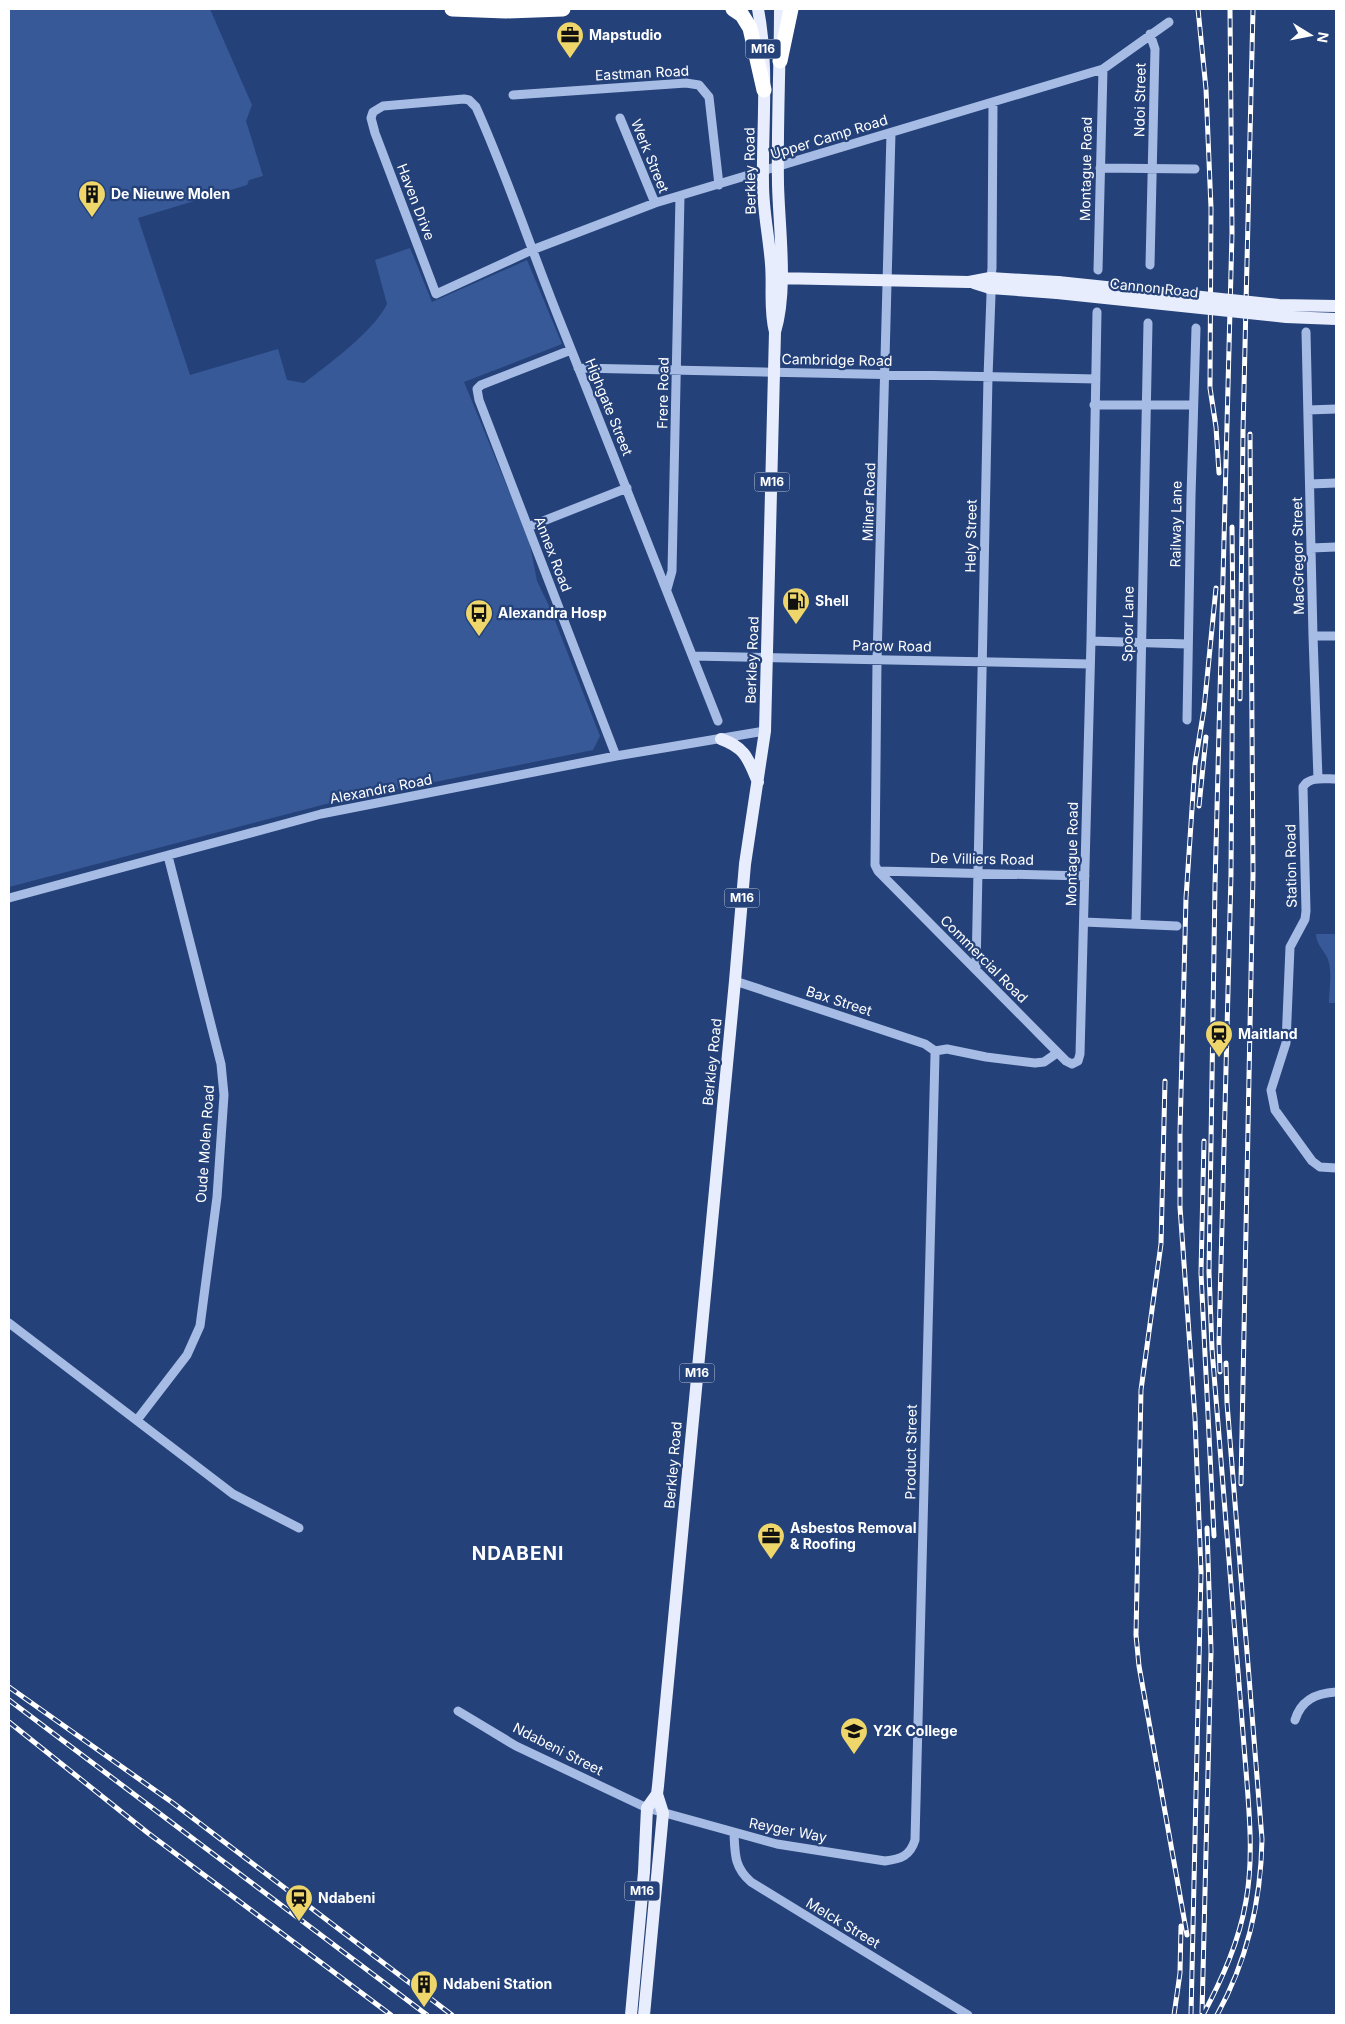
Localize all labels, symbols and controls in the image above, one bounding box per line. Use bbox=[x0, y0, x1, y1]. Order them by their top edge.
north arrow bbox=[1285, 10, 1335, 60]
office icon: Mapstudio bbox=[555, 20, 585, 59]
place label: Mapstudio bbox=[589, 26, 662, 43]
text: N bbox=[1314, 31, 1333, 44]
road number: M16 bbox=[746, 40, 780, 59]
street label: Eastman Road bbox=[594, 62, 690, 83]
street label: Ndoi Street bbox=[1130, 62, 1149, 137]
street label: Upper Camp Road bbox=[768, 111, 889, 162]
street label: Werk Street bbox=[628, 117, 673, 195]
street label: Montague Road bbox=[1076, 117, 1095, 221]
street label: Berkley Road bbox=[740, 127, 759, 215]
street label: Haven Drive bbox=[394, 161, 439, 243]
building icon: De Nieuwe Molen bbox=[77, 179, 107, 218]
place label: De Nieuwe Molen bbox=[111, 185, 230, 202]
street label: Cannon Road bbox=[1109, 274, 1199, 301]
street label: Cambridge Road bbox=[781, 350, 893, 369]
street label: Highgate Street bbox=[582, 356, 637, 458]
street label: Frere Road bbox=[653, 357, 672, 429]
street label: Milner Road bbox=[859, 462, 878, 542]
road number: M16 bbox=[754, 472, 790, 492]
street label: Railway Lane bbox=[1166, 480, 1185, 567]
street label: MacGregor Street bbox=[1288, 497, 1307, 615]
street label: Hely Street bbox=[961, 499, 980, 573]
street label: Annex Road bbox=[531, 514, 576, 594]
fuel station icon: Shell bbox=[781, 586, 811, 625]
street label: Spoor Lane bbox=[1118, 586, 1137, 662]
place label: Shell bbox=[815, 592, 849, 609]
bus stop icon: Alexandra Hosp bbox=[464, 598, 494, 637]
place label: Alexandra Hosp bbox=[498, 604, 607, 621]
street label: Berkley Road bbox=[741, 616, 762, 704]
street label: Parow Road bbox=[852, 636, 932, 655]
street label: Alexandra Road bbox=[328, 770, 434, 807]
street label: Montague Road bbox=[1062, 802, 1081, 906]
street label: Station Road bbox=[1281, 824, 1300, 908]
street label: De Villiers Road bbox=[930, 849, 1034, 868]
road number: M16 bbox=[724, 888, 760, 908]
street label: Commercial Road bbox=[937, 911, 1032, 1006]
street label: Bax Street bbox=[804, 982, 875, 1019]
street label: Berkley Road bbox=[698, 1018, 725, 1106]
station icon: Maitland bbox=[1204, 1019, 1234, 1058]
place label: Maitland bbox=[1238, 1025, 1298, 1042]
street label: Oude Molen Road bbox=[192, 1084, 217, 1204]
road number: M16 bbox=[680, 1364, 714, 1382]
street label: Product Street bbox=[901, 1404, 920, 1500]
street label: Berkley Road bbox=[660, 1421, 685, 1509]
place label: Asbestos Removal & Roofing bbox=[790, 1519, 917, 1552]
office icon: Asbestos Removal & Roofing bbox=[756, 1521, 786, 1560]
district label: NDABENI bbox=[472, 1542, 564, 1565]
school or university icon: Y2K College bbox=[839, 1716, 869, 1755]
street label: Ndabeni Street bbox=[510, 1719, 606, 1779]
place label: Y2K College bbox=[873, 1722, 958, 1739]
street label: Reyger Way bbox=[748, 1814, 829, 1845]
road number: M16 bbox=[624, 1882, 660, 1900]
station icon: Ndabeni bbox=[284, 1883, 314, 1922]
place label: Ndabeni bbox=[318, 1889, 376, 1906]
street label: Melck Street bbox=[803, 1894, 884, 1952]
building icon: Ndabeni Station bbox=[409, 1969, 439, 2008]
place label: Ndabeni Station bbox=[443, 1975, 552, 1992]

